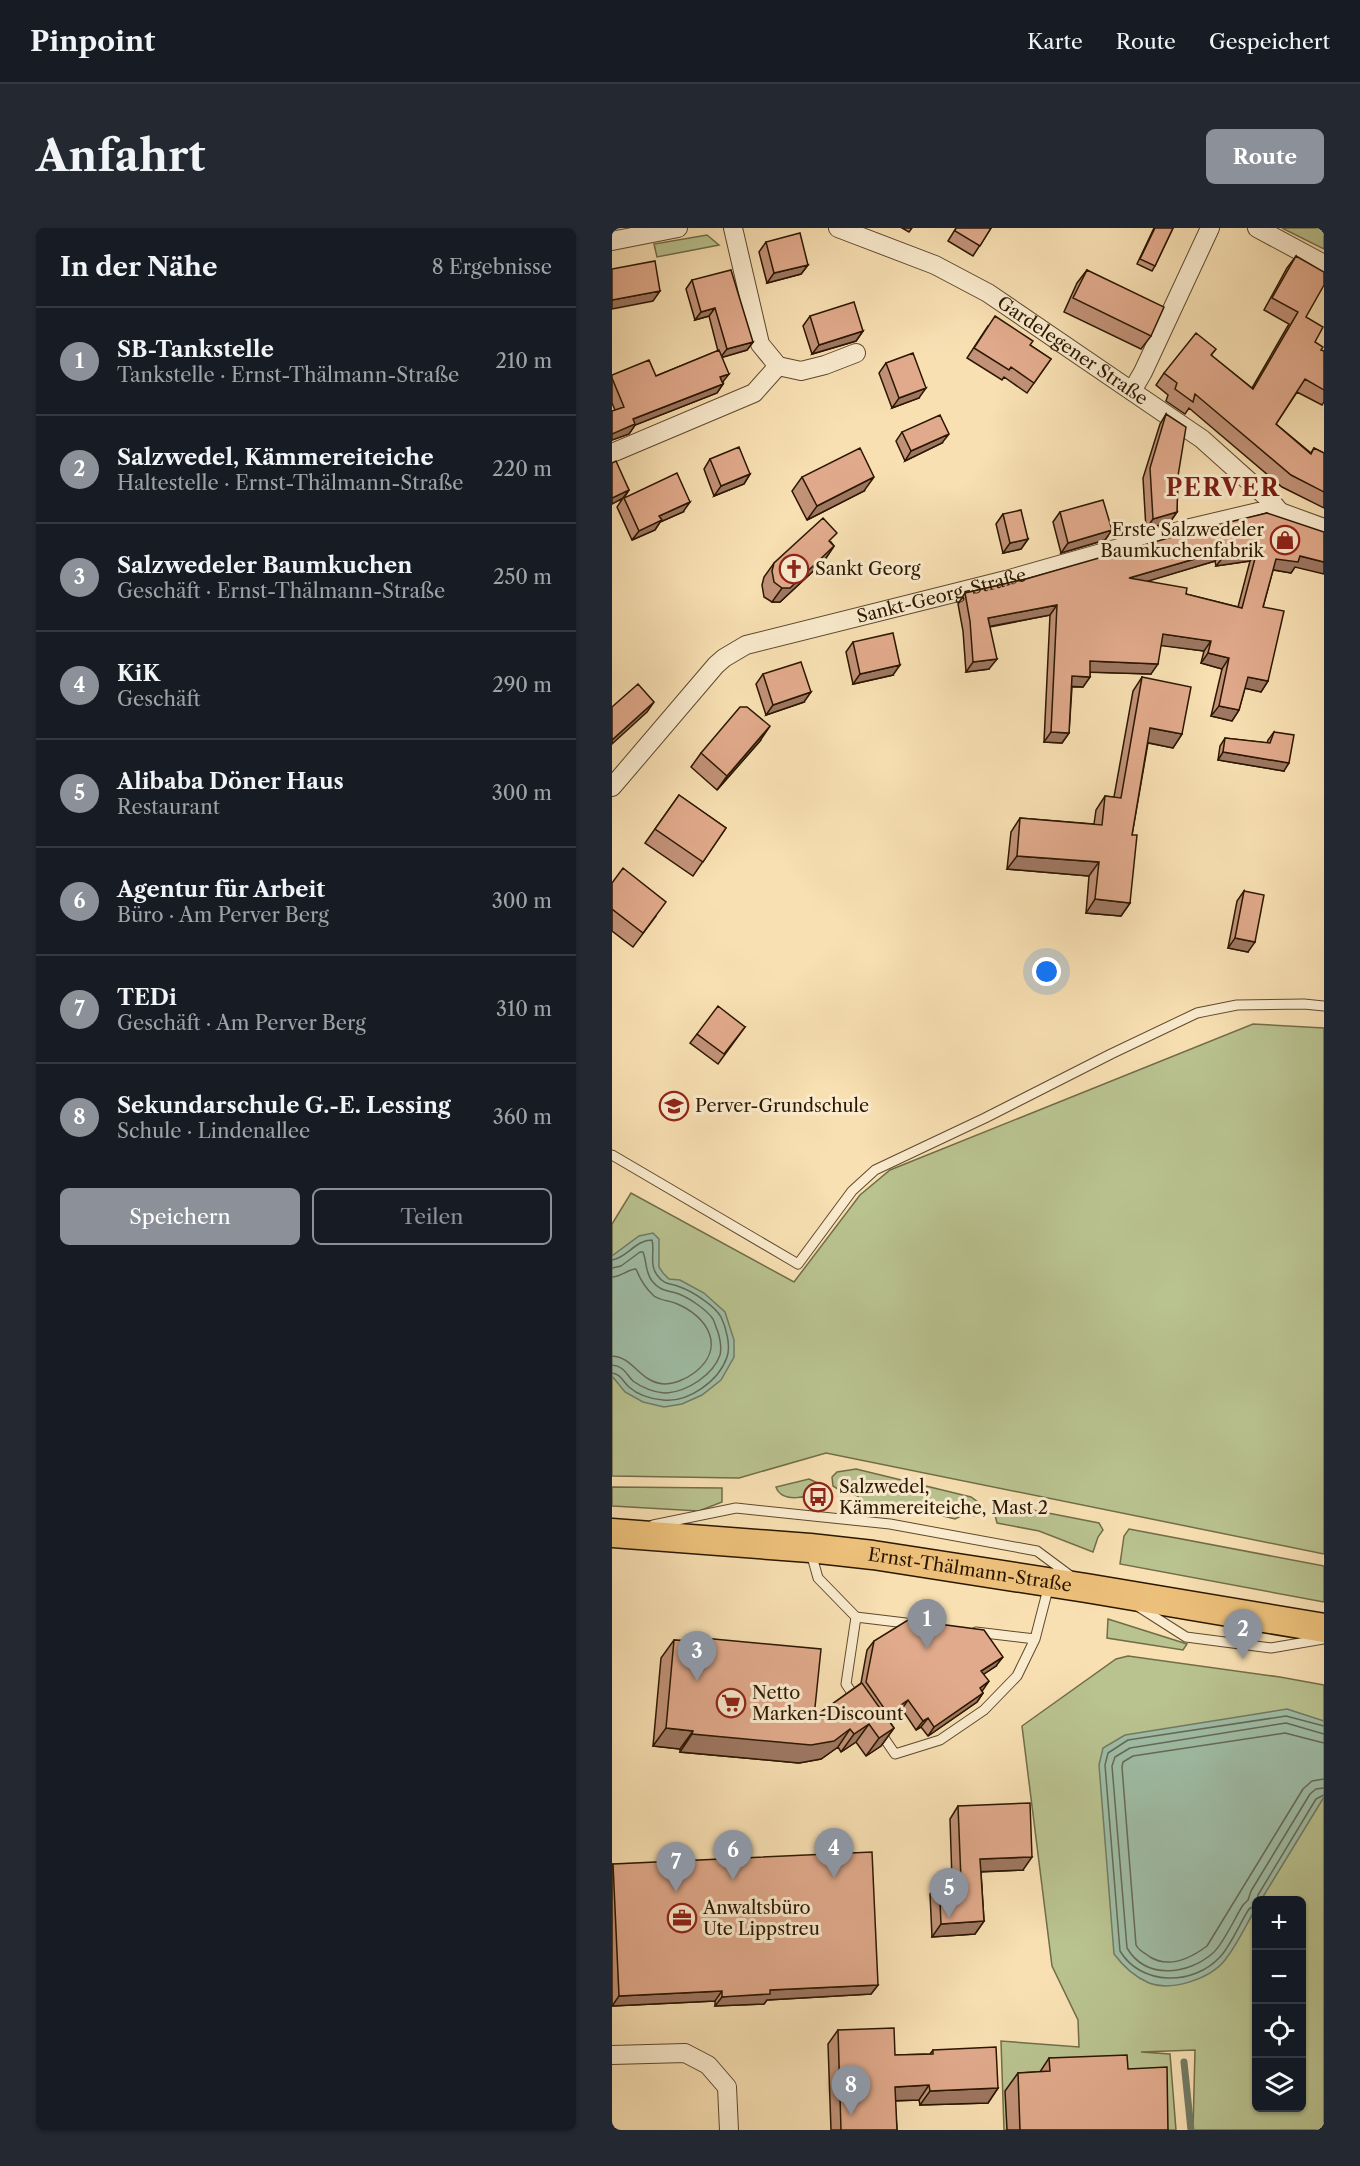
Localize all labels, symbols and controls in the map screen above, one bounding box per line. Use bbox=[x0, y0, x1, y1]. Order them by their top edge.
text: Pinpoint bbox=[30, 24, 155, 58]
text: Karte bbox=[1027, 29, 1083, 54]
text: Route bbox=[1116, 29, 1176, 54]
text: Gespeichert bbox=[1209, 29, 1330, 54]
button: Route bbox=[1206, 129, 1324, 184]
text: Anfahrt bbox=[36, 130, 205, 182]
text: In der Nähe bbox=[60, 251, 217, 283]
text: 8 Ergebnisse bbox=[432, 255, 552, 279]
street label: Gardelegener Straße bbox=[993, 291, 1152, 410]
text: SB-Tankstelle bbox=[117, 336, 274, 363]
text: 1 bbox=[75, 349, 84, 373]
text: 210 m bbox=[495, 349, 552, 373]
text: Tankstelle · Ernst-Thälmann-Straße bbox=[117, 363, 459, 387]
text: Salzwedel, Kämmereiteiche bbox=[117, 444, 434, 471]
text: 2 bbox=[74, 457, 85, 481]
text: 220 m bbox=[492, 457, 552, 481]
text: Haltestelle · Ernst-Thälmann-Straße bbox=[117, 471, 463, 495]
district label: PERVER bbox=[1166, 473, 1280, 502]
place label: Erste Salzwedeler Baumkuchenfabrik bbox=[1100, 519, 1266, 562]
shop icon: Erste Salzwedeler Baumkuchenfabrik bbox=[1269, 524, 1301, 556]
text: Salzwedeler Baumkuchen bbox=[117, 552, 412, 579]
church icon: Sankt Georg bbox=[778, 553, 810, 585]
place label: Sankt Georg bbox=[815, 558, 921, 580]
street label: Sankt-Georg-Straße bbox=[854, 564, 1029, 628]
text: 3 bbox=[74, 565, 85, 589]
text: 250 m bbox=[493, 565, 552, 589]
text: Geschäft · Ernst-Thälmann-Straße bbox=[117, 579, 445, 603]
text: KiK bbox=[117, 660, 160, 687]
text: 4 bbox=[74, 673, 85, 697]
text: 290 m bbox=[492, 673, 552, 697]
text: Geschäft bbox=[117, 687, 200, 711]
text: Alibaba Döner Haus bbox=[117, 768, 344, 795]
text: 5 bbox=[74, 781, 85, 805]
text: 300 m bbox=[492, 781, 552, 805]
text: Restaurant bbox=[117, 795, 220, 819]
text: Agentur für Arbeit bbox=[117, 876, 325, 903]
text: 6 bbox=[74, 889, 85, 913]
text: 300 m bbox=[492, 889, 552, 913]
text: Büro · Am Perver Berg bbox=[117, 903, 329, 927]
your location bbox=[1032, 957, 1061, 986]
text: TEDi bbox=[117, 984, 177, 1011]
text: 7 bbox=[74, 997, 85, 1021]
text: 310 m bbox=[496, 997, 552, 1021]
text: Geschäft · Am Perver Berg bbox=[117, 1011, 366, 1035]
school or university icon: Perver-Grundschule bbox=[658, 1090, 690, 1122]
text: Sekundarschule G.-E. Lessing bbox=[117, 1092, 451, 1119]
place label: Perver-Grundschule bbox=[695, 1095, 869, 1117]
text: 8 bbox=[73, 1105, 86, 1129]
text: 360 m bbox=[493, 1105, 552, 1129]
text: Schule · Lindenallee bbox=[117, 1119, 310, 1143]
button: Speichern bbox=[60, 1188, 300, 1245]
button: Teilen bbox=[312, 1188, 552, 1245]
place label: Salzwedel, Kämmereiteiche, Mast 2 bbox=[839, 1476, 1048, 1519]
bus stop icon: Salzwedel, Kämmereiteiche, Mast 2 bbox=[802, 1481, 834, 1513]
street label: Ernst-Thälmann-Straße bbox=[867, 1543, 1073, 1597]
pin: 1 bbox=[908, 1600, 946, 1649]
pin: 2 bbox=[1224, 1610, 1262, 1659]
pin: 3 bbox=[678, 1632, 716, 1681]
place label: Netto Marken-Discount bbox=[752, 1682, 904, 1725]
supermarket icon: Netto Marken-Discount bbox=[715, 1687, 747, 1719]
pin: 4 bbox=[814, 1828, 854, 1878]
pin: 6 bbox=[714, 1830, 752, 1880]
pin: 7 bbox=[656, 1842, 696, 1892]
pin: 5 bbox=[930, 1868, 968, 1918]
map controls bbox=[1252, 1896, 1306, 2112]
button: + bbox=[1252, 1896, 1306, 1950]
place label: Anwaltsbüro Ute Lippstreu bbox=[702, 1897, 820, 1940]
office icon: Anwaltsbüro Ute Lippstreu bbox=[666, 1902, 698, 1934]
button: − bbox=[1252, 1950, 1306, 2004]
button: locate bbox=[1252, 2004, 1306, 2058]
button: layers bbox=[1252, 2058, 1306, 2112]
pin: 8 bbox=[832, 2066, 870, 2115]

